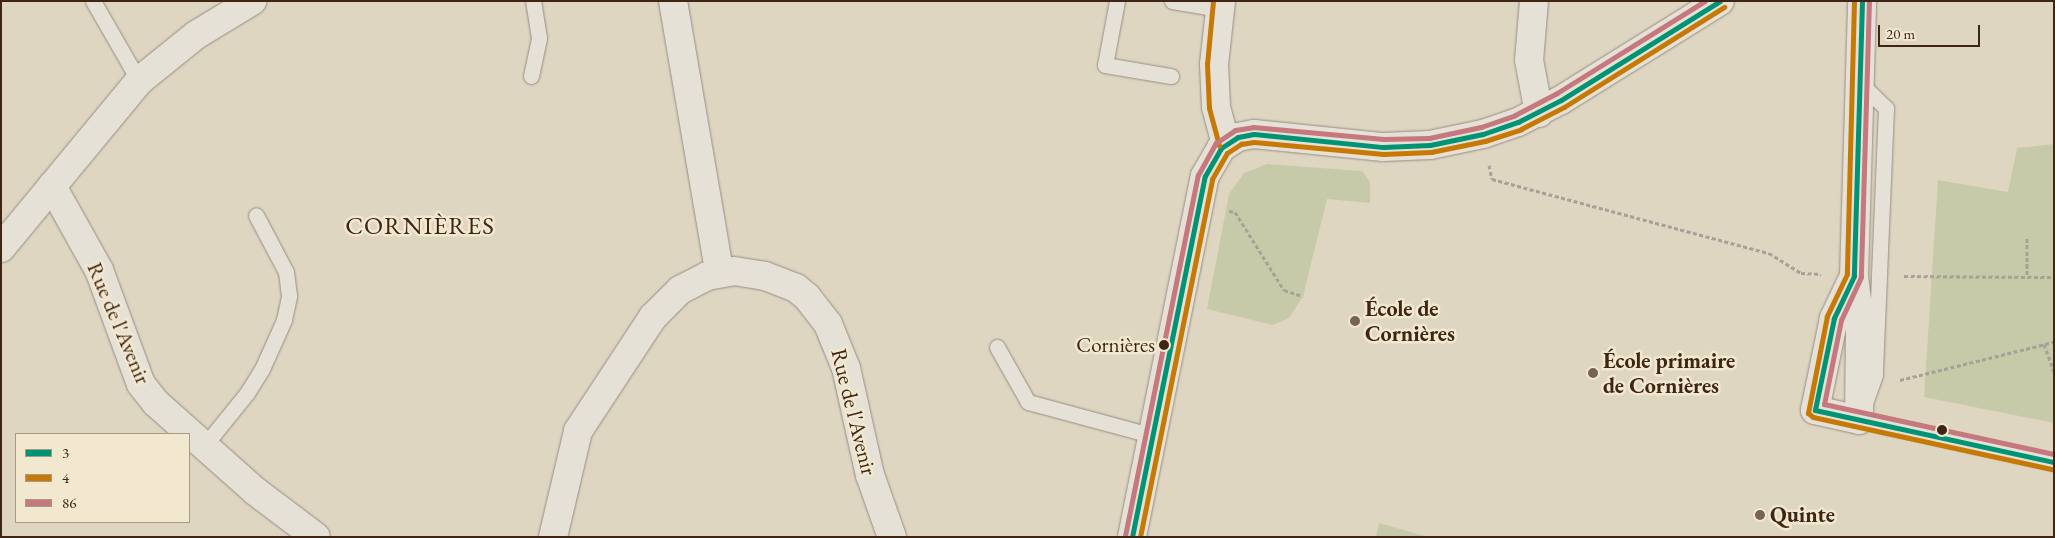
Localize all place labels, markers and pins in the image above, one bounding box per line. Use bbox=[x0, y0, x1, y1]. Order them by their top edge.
place label: École de Cornières bbox=[1365, 295, 1455, 346]
marker: École de Cornières bbox=[1349, 315, 1361, 327]
place label: Cornières bbox=[1076, 332, 1155, 358]
marker: Cornières bbox=[1159, 340, 1169, 350]
place label: École primaire de Cornières bbox=[1603, 347, 1735, 398]
marker: École primaire de Cornières bbox=[1587, 367, 1599, 379]
unlabelled marker bbox=[1937, 425, 1947, 435]
place label: Quinte bbox=[1770, 502, 1835, 528]
marker: Quinte bbox=[1754, 509, 1766, 521]

